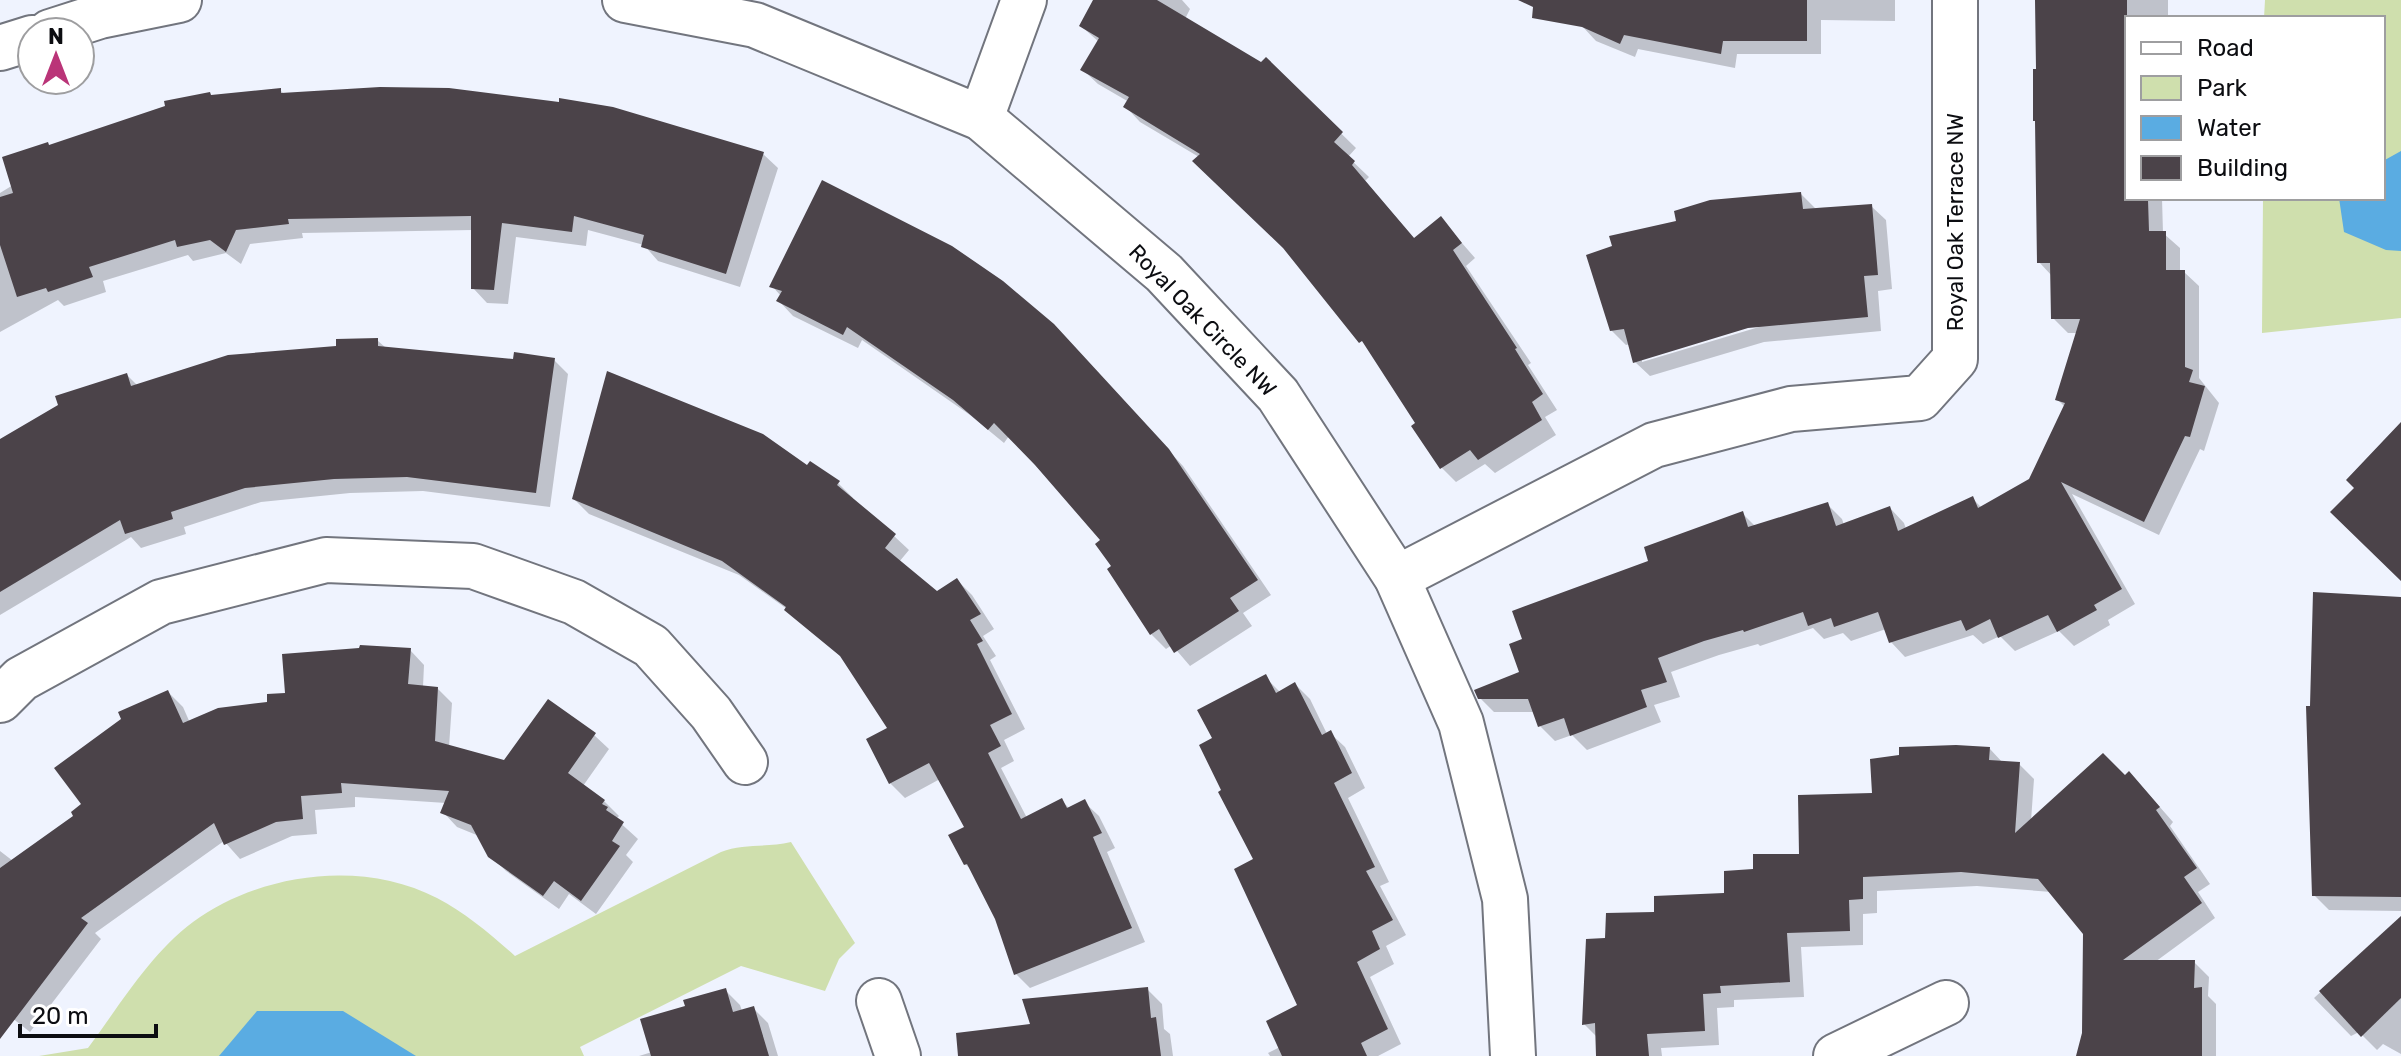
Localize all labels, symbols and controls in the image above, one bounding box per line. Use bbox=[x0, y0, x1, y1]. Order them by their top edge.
north arrow bbox=[16, 16, 96, 96]
legend bbox=[2125, 16, 2385, 200]
text: N bbox=[48, 23, 64, 50]
text: Road bbox=[2197, 34, 2254, 62]
text: Park bbox=[2197, 74, 2248, 102]
street label: Royal Oak Terrace NW bbox=[1942, 113, 1969, 331]
text: Water bbox=[2197, 114, 2261, 142]
text: Building bbox=[2197, 154, 2288, 182]
street label: Royal Oak Circle NW bbox=[1123, 239, 1282, 402]
scale bar bbox=[20, 988, 156, 1038]
text: 20 m bbox=[32, 1002, 89, 1030]

